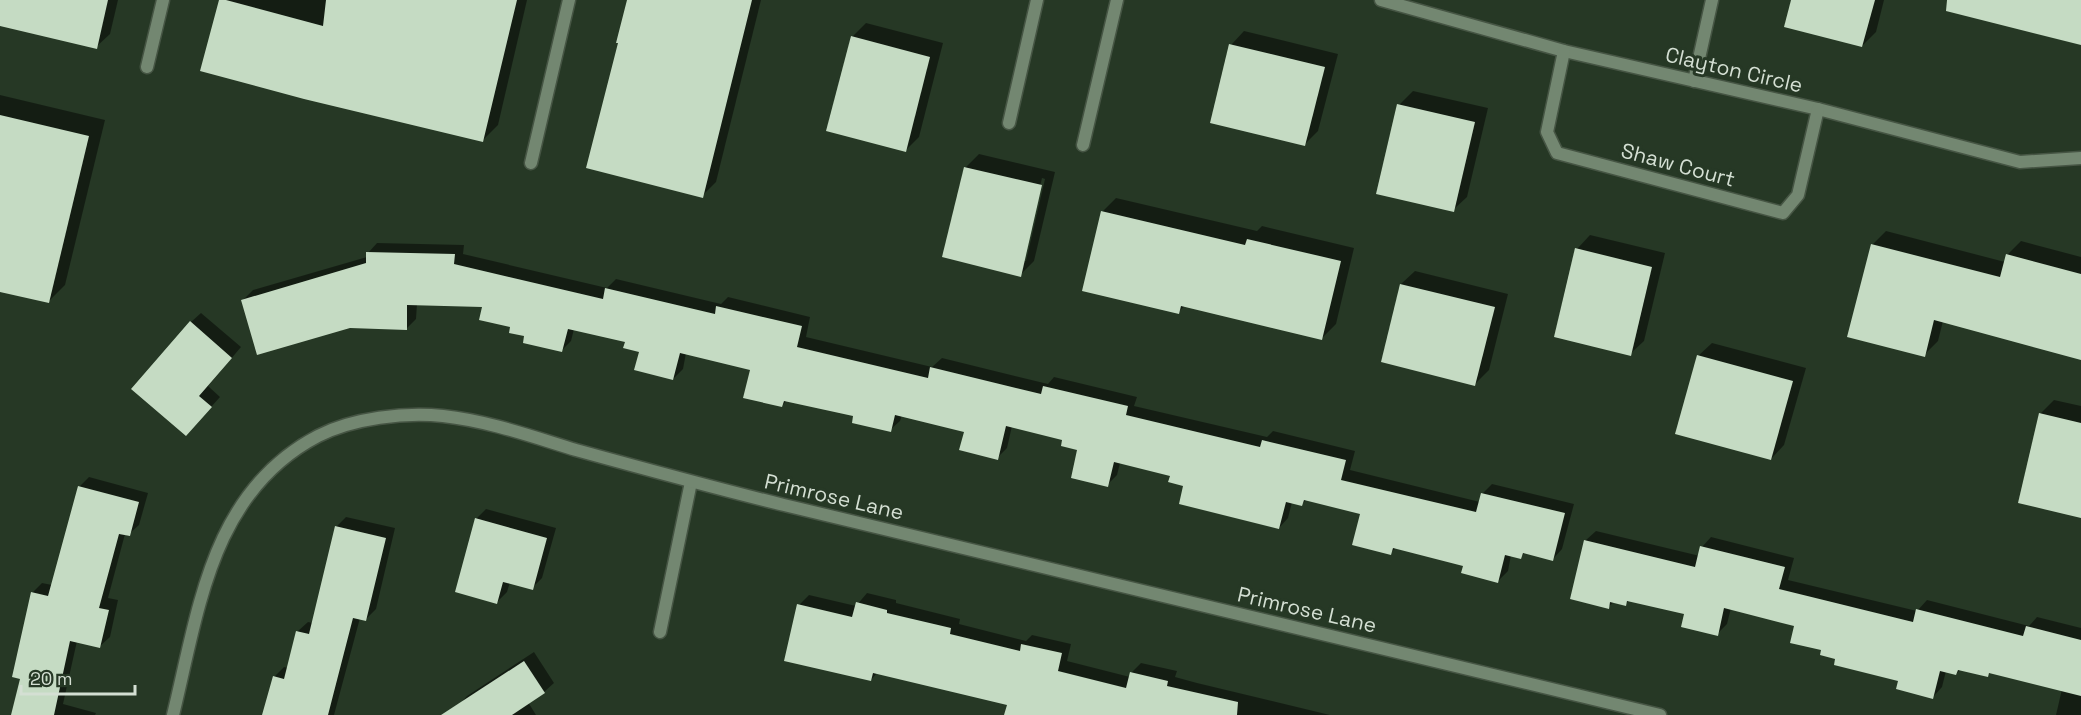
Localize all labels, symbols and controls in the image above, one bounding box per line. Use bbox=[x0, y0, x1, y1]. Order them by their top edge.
street label: Clayton Circle bbox=[1663, 41, 1805, 98]
street label: Shaw Court bbox=[1618, 136, 1738, 193]
street label: Primrose Lane bbox=[762, 467, 906, 526]
street label: Primrose Lane bbox=[1235, 580, 1379, 639]
scale bar bbox=[21, 658, 135, 696]
text: 20 m bbox=[30, 667, 73, 690]

